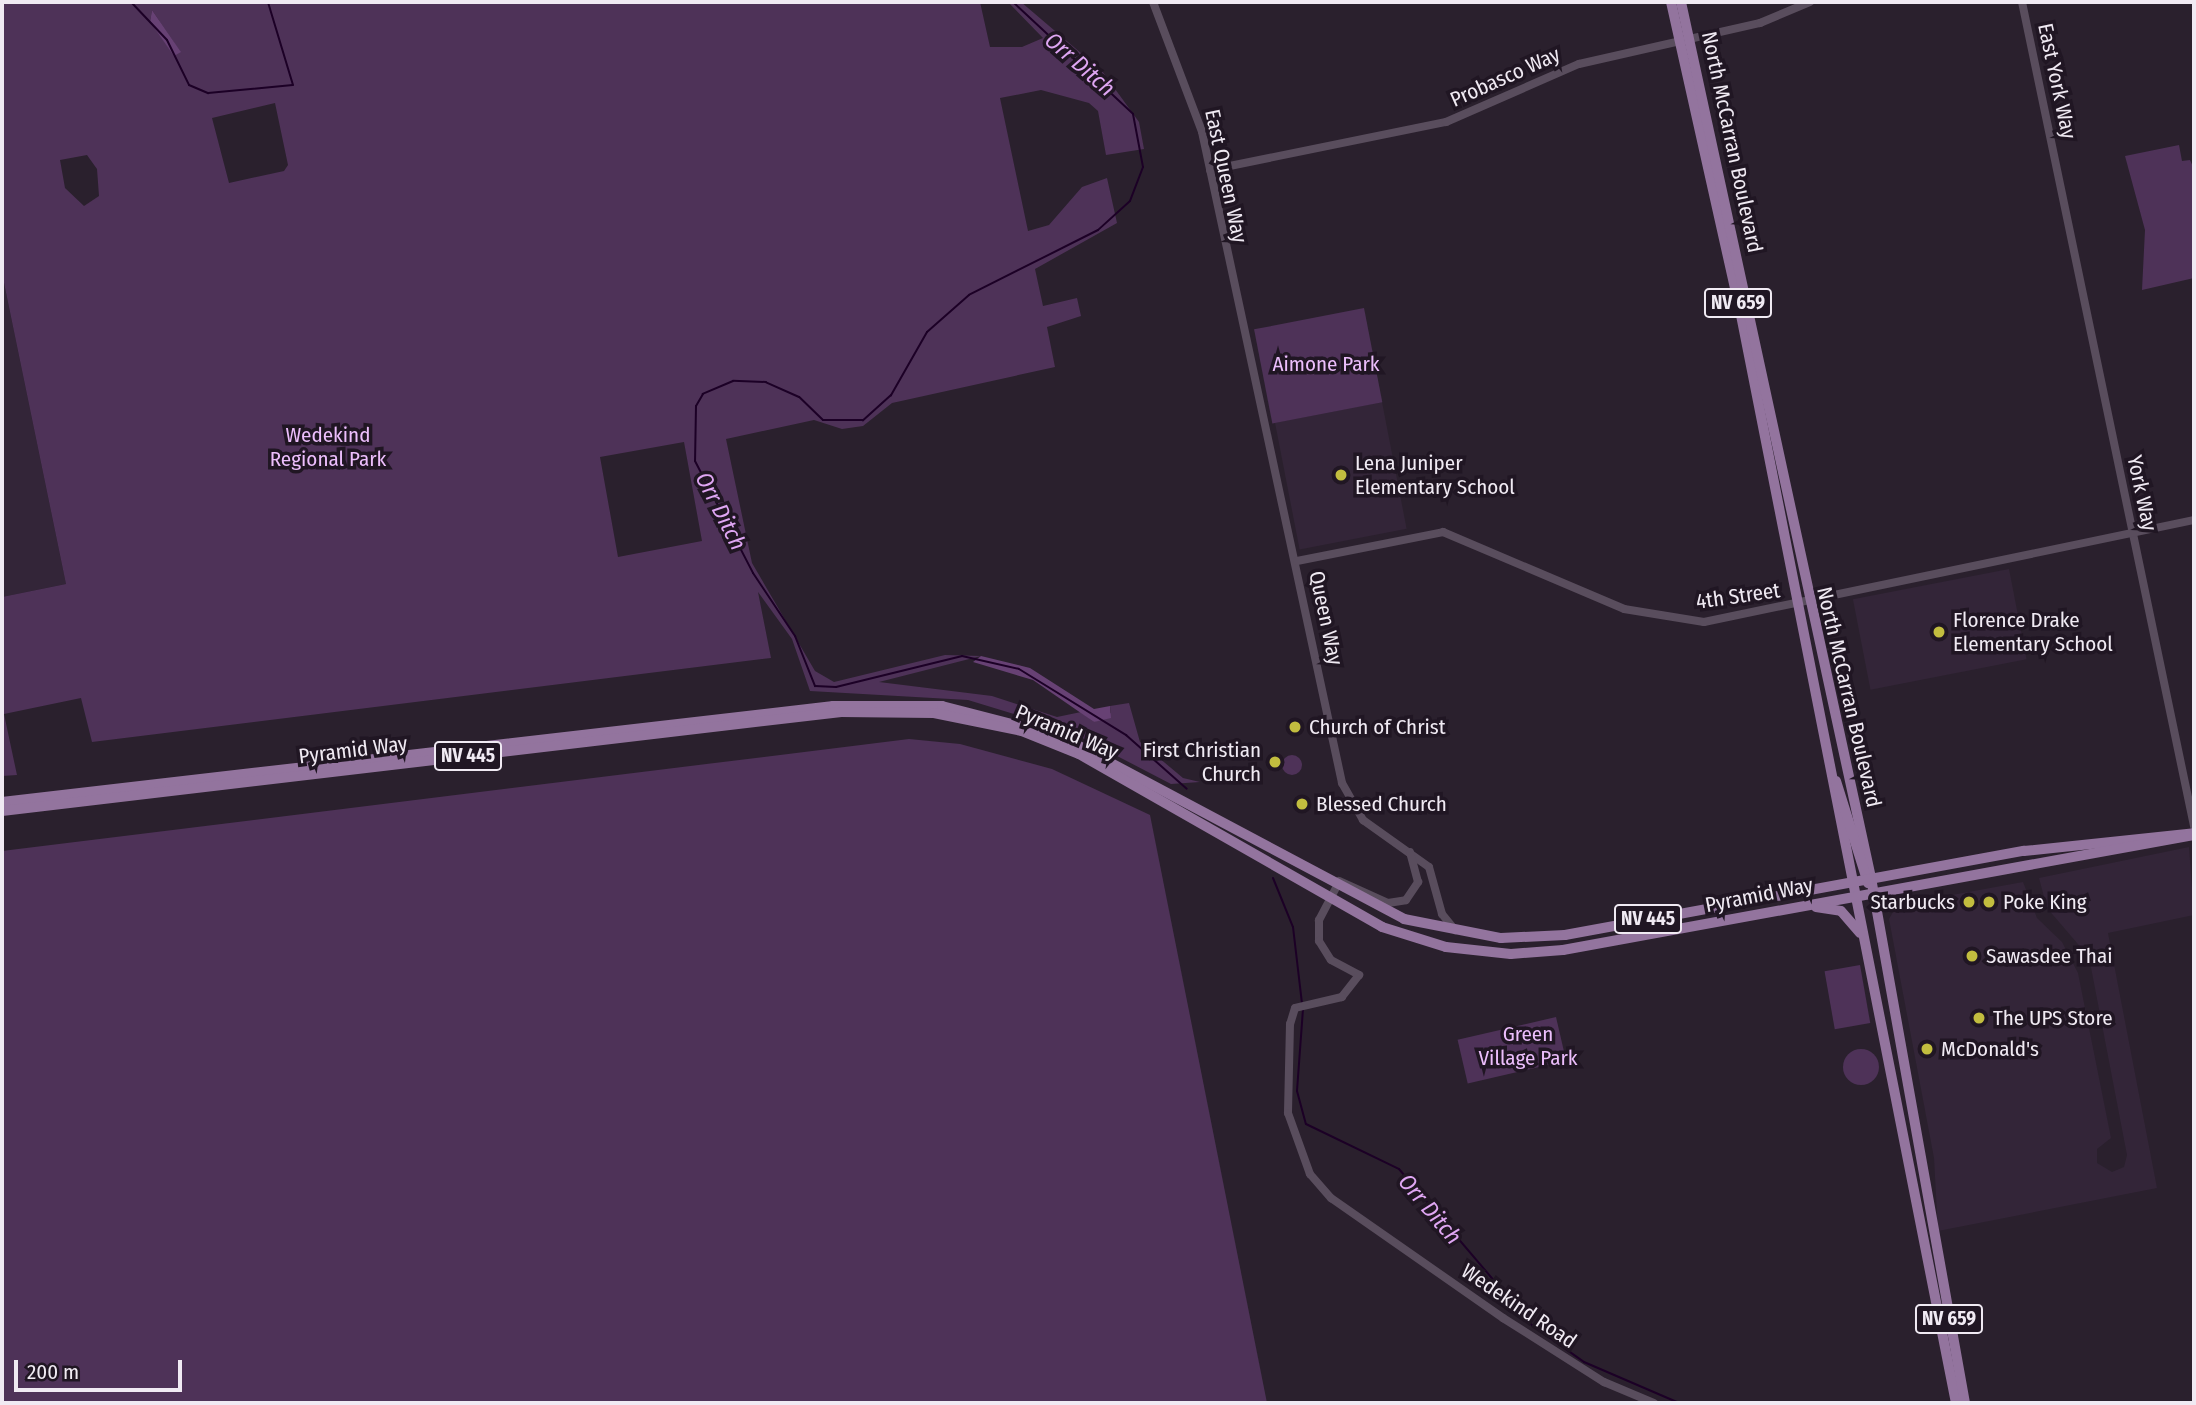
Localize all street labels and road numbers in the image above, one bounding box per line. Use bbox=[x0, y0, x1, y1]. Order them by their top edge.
street label: East York Way bbox=[2032, 21, 2082, 141]
street label: North McCarran Boulevard bbox=[1696, 29, 1768, 255]
street label: Probasco Way bbox=[1446, 42, 1564, 112]
street label: East Queen Way bbox=[1200, 107, 1252, 245]
road number: NV 659 bbox=[1703, 288, 1773, 318]
street label: York Way bbox=[2122, 453, 2162, 533]
street label: Queen Way bbox=[1304, 569, 1348, 667]
street label: 4th Street bbox=[1694, 578, 1782, 614]
street label: North McCarran Boulevard bbox=[1811, 584, 1887, 810]
street label: Pyramid Way bbox=[1012, 699, 1122, 765]
street label: Pyramid Way bbox=[297, 731, 409, 769]
road number: NV 445 bbox=[433, 740, 503, 772]
street label: Pyramid Way bbox=[1703, 872, 1815, 918]
road number: NV 445 bbox=[1613, 903, 1683, 934]
street label: Wedekind Road bbox=[1457, 1258, 1581, 1354]
road number: NV 659 bbox=[1914, 1303, 1984, 1334]

